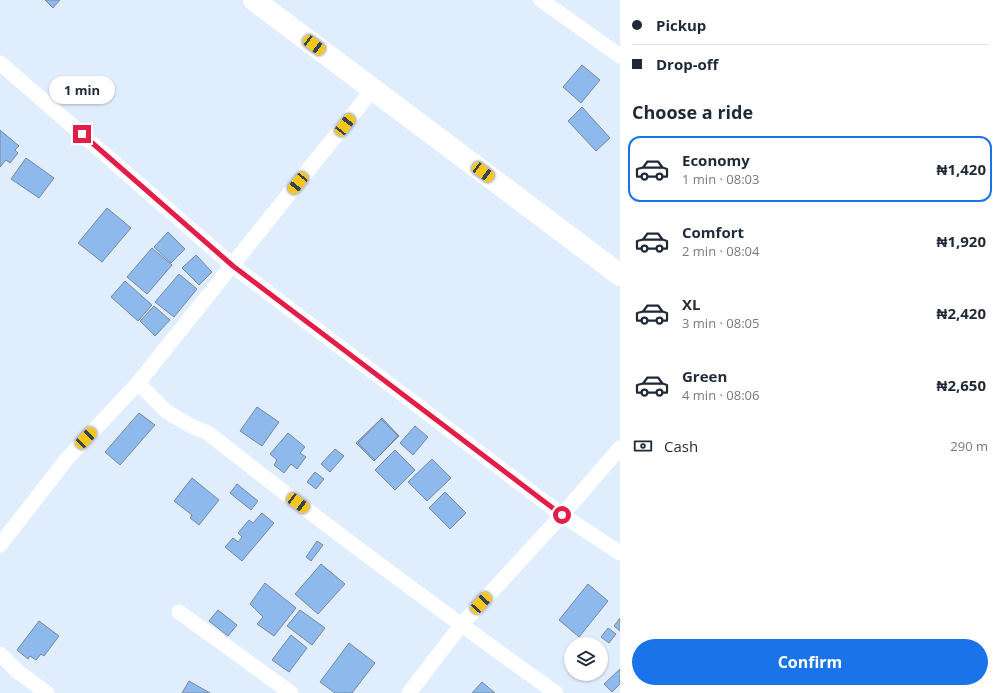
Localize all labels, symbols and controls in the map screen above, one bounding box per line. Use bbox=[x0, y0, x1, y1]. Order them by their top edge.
text: Pickup bbox=[656, 15, 706, 35]
car bbox=[301, 33, 327, 57]
text: Drop-off bbox=[656, 54, 718, 74]
callout: 1 min bbox=[49, 76, 115, 104]
text: 1 min bbox=[64, 81, 100, 99]
text: Choose a ride bbox=[632, 100, 753, 124]
car bbox=[333, 112, 357, 138]
route end bbox=[73, 125, 91, 143]
text: Economy bbox=[682, 150, 750, 170]
icon: car bbox=[634, 151, 670, 187]
text: ₦1,420 bbox=[937, 159, 986, 179]
car bbox=[470, 160, 496, 184]
car bbox=[286, 170, 310, 196]
text: 1 min · 08:03 bbox=[682, 170, 759, 188]
text: Comfort bbox=[682, 222, 744, 242]
icon: car bbox=[634, 223, 670, 259]
text: ₦1,920 bbox=[937, 231, 986, 251]
text: 2 min · 08:04 bbox=[682, 242, 759, 260]
text: XL bbox=[682, 294, 700, 314]
icon: car bbox=[634, 295, 670, 331]
text: ₦2,420 bbox=[937, 303, 986, 323]
text: 3 min · 08:05 bbox=[682, 314, 759, 332]
text: Green bbox=[682, 366, 727, 386]
icon: car bbox=[634, 367, 670, 403]
text: ₦2,650 bbox=[937, 375, 986, 395]
text: 4 min · 08:06 bbox=[682, 386, 759, 404]
car bbox=[73, 425, 99, 451]
icon: cash bbox=[632, 435, 654, 457]
text: Cash bbox=[664, 436, 698, 456]
text: 290 m bbox=[950, 437, 988, 455]
car bbox=[285, 491, 311, 515]
route start bbox=[553, 506, 571, 524]
car bbox=[468, 590, 494, 616]
map controls bbox=[564, 637, 608, 681]
button: layers bbox=[564, 637, 608, 681]
button: Confirm bbox=[632, 639, 988, 685]

